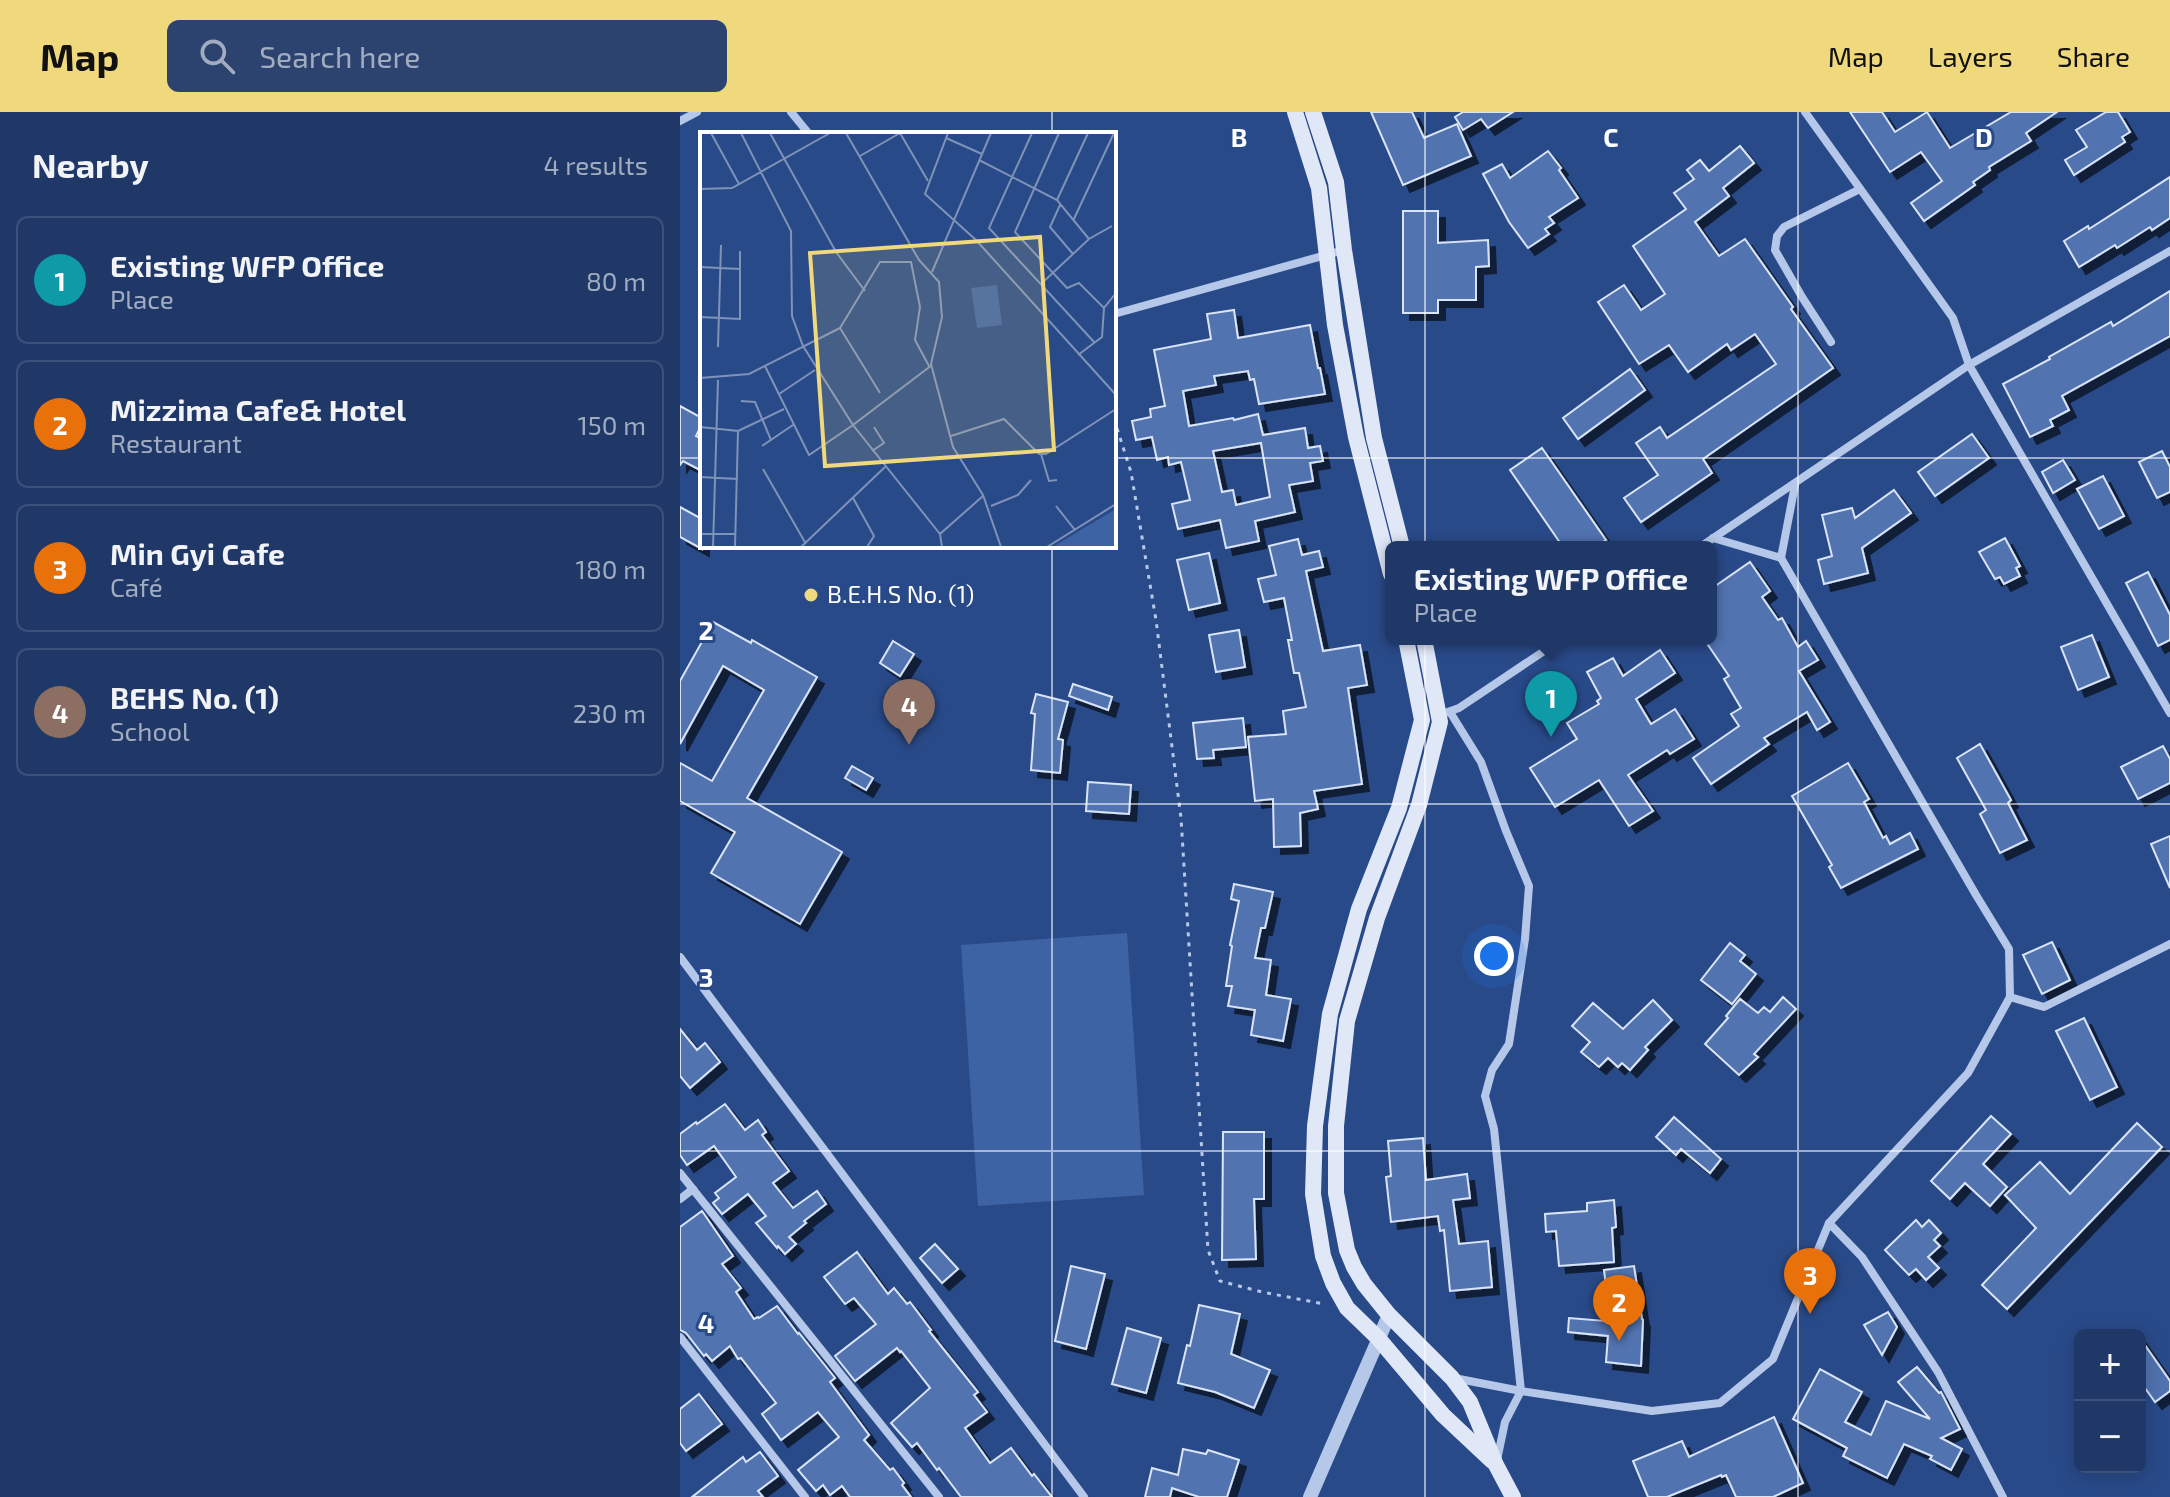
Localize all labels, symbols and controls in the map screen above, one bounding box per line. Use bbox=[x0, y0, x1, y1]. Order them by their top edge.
search box bbox=[167, 20, 727, 92]
text: Map bbox=[40, 33, 119, 79]
icon: search bbox=[195, 34, 239, 78]
text: Search here bbox=[259, 38, 420, 74]
text: Map bbox=[1828, 39, 1884, 73]
text: Layers bbox=[1928, 39, 2013, 73]
text: Share bbox=[2057, 39, 2130, 73]
text: B bbox=[1231, 121, 1247, 152]
text: C bbox=[1603, 121, 1619, 152]
text: D bbox=[1975, 121, 1993, 152]
inset map bbox=[700, 132, 1116, 548]
text: Nearby bbox=[32, 144, 149, 185]
text: 4 results bbox=[543, 149, 648, 180]
text: Existing WFP Office bbox=[110, 247, 384, 283]
text: 1 bbox=[54, 265, 66, 296]
text: 80 m bbox=[586, 265, 646, 296]
text: Place bbox=[110, 283, 174, 314]
text: Mizzima Cafe& Hotel bbox=[110, 391, 406, 427]
text: 2 bbox=[52, 409, 68, 440]
text: 150 m bbox=[577, 409, 646, 440]
text: Restaurant bbox=[110, 427, 242, 458]
text: Min Gyi Cafe bbox=[110, 535, 285, 571]
popup bbox=[1385, 541, 1717, 645]
text: 3 bbox=[53, 553, 67, 584]
text: 180 m bbox=[576, 553, 646, 584]
text: Existing WFP Office bbox=[1414, 560, 1688, 596]
text: Café bbox=[110, 571, 163, 602]
place label: B.E.H.S No. (1) bbox=[827, 579, 974, 608]
marker: B.E.H.S No. (1) bbox=[802, 586, 820, 604]
text: Place bbox=[1414, 596, 1478, 627]
text: 2 bbox=[698, 614, 714, 645]
pin: 1 bbox=[1525, 671, 1577, 737]
text: BEHS No. (1) bbox=[110, 679, 279, 715]
pin: 4 bbox=[883, 679, 935, 745]
text: 4 bbox=[52, 697, 68, 728]
text: 230 m bbox=[573, 697, 646, 728]
text: School bbox=[110, 715, 190, 746]
your location bbox=[1474, 936, 1514, 976]
text: 3 bbox=[699, 961, 713, 992]
pin: 3 bbox=[1784, 1248, 1836, 1314]
pin: 2 bbox=[1593, 1275, 1645, 1341]
text: 4 bbox=[698, 1307, 714, 1338]
map controls bbox=[2074, 1329, 2146, 1473]
button: + bbox=[2074, 1329, 2146, 1401]
button: − bbox=[2074, 1401, 2146, 1473]

